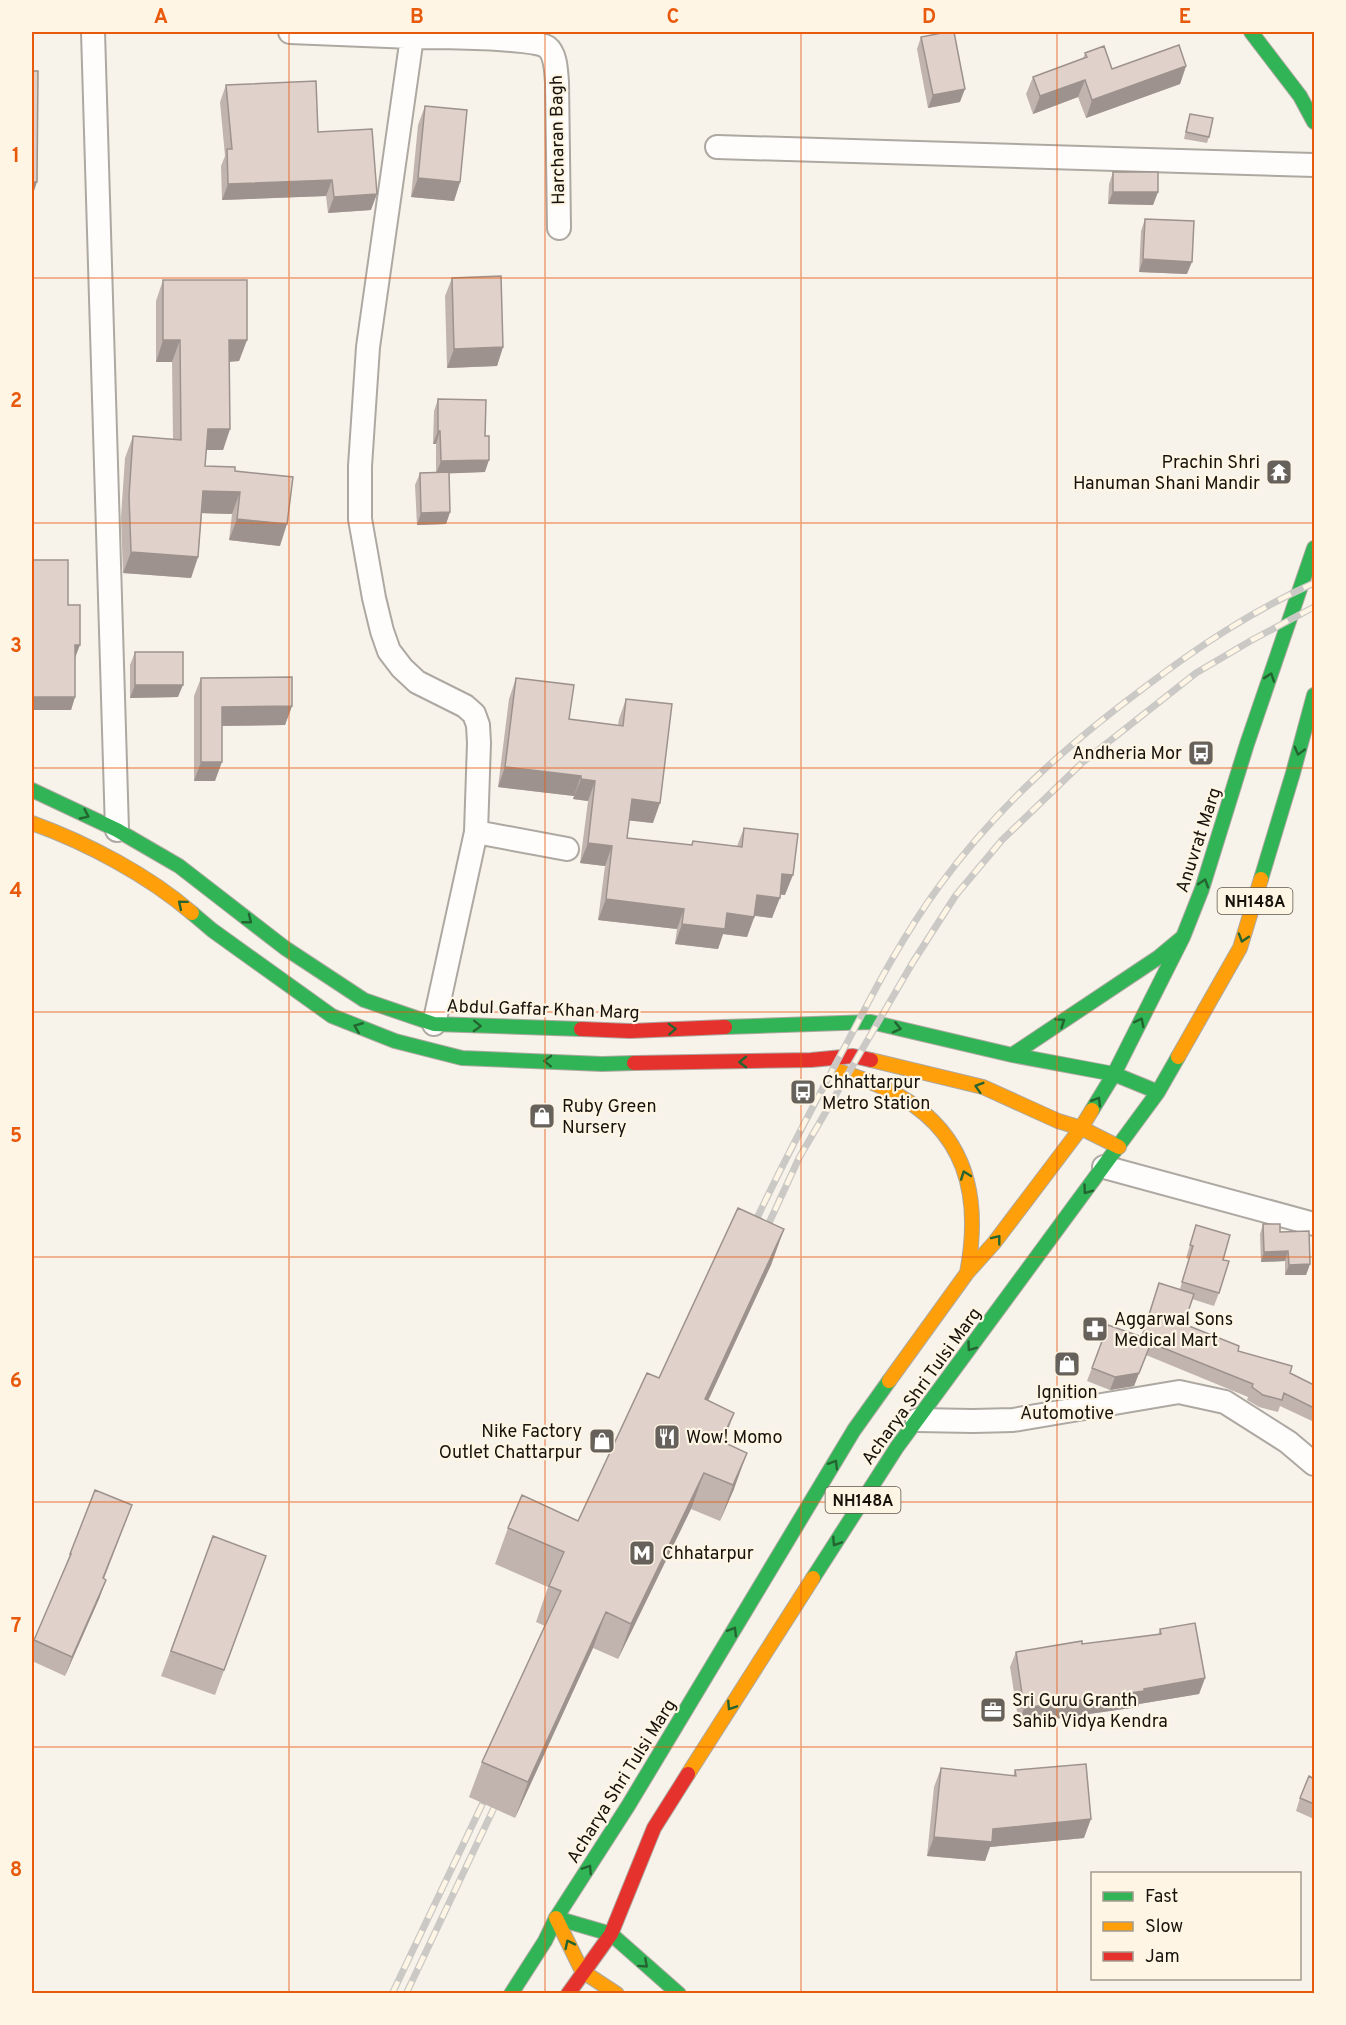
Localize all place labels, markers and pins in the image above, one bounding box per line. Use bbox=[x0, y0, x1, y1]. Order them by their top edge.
place label: Prachin Shri Hanuman Shani Mandir bbox=[1073, 452, 1260, 496]
temple icon: Prachin Shri Hanuman Shani Mandir bbox=[1264, 457, 1294, 487]
bus stop icon: Andheria Mor bbox=[1186, 738, 1216, 768]
place label: Andheria Mor bbox=[1072, 743, 1182, 766]
place label: Chhattarpur Metro Station bbox=[822, 1072, 930, 1116]
bus stop icon: Chhattarpur Metro Station bbox=[788, 1077, 818, 1107]
place label: Ruby Green Nursery bbox=[562, 1096, 657, 1140]
shop icon: Ruby Green Nursery bbox=[527, 1101, 557, 1131]
place label: Aggarwal Sons Medical Mart bbox=[1114, 1309, 1233, 1353]
pharmacy icon: Aggarwal Sons Medical Mart bbox=[1080, 1314, 1110, 1344]
shop icon: Ignition Automotive bbox=[1052, 1349, 1082, 1379]
place label: Ignition Automotive bbox=[1020, 1382, 1114, 1426]
place label: Nike Factory Outlet Chattarpur bbox=[439, 1421, 582, 1465]
restaurant icon: Wow! Momo bbox=[652, 1422, 682, 1452]
shop icon: Nike Factory Outlet Chattarpur bbox=[587, 1426, 617, 1456]
place label: Wow! Momo bbox=[686, 1427, 783, 1450]
metro station icon: Chhatarpur bbox=[627, 1538, 657, 1568]
place label: Chhatarpur bbox=[662, 1543, 754, 1566]
place label: Sri Guru Granth Sahib Vidya Kendra bbox=[1012, 1690, 1168, 1734]
office icon: Sri Guru Granth Sahib Vidya Kendra bbox=[978, 1695, 1008, 1725]

